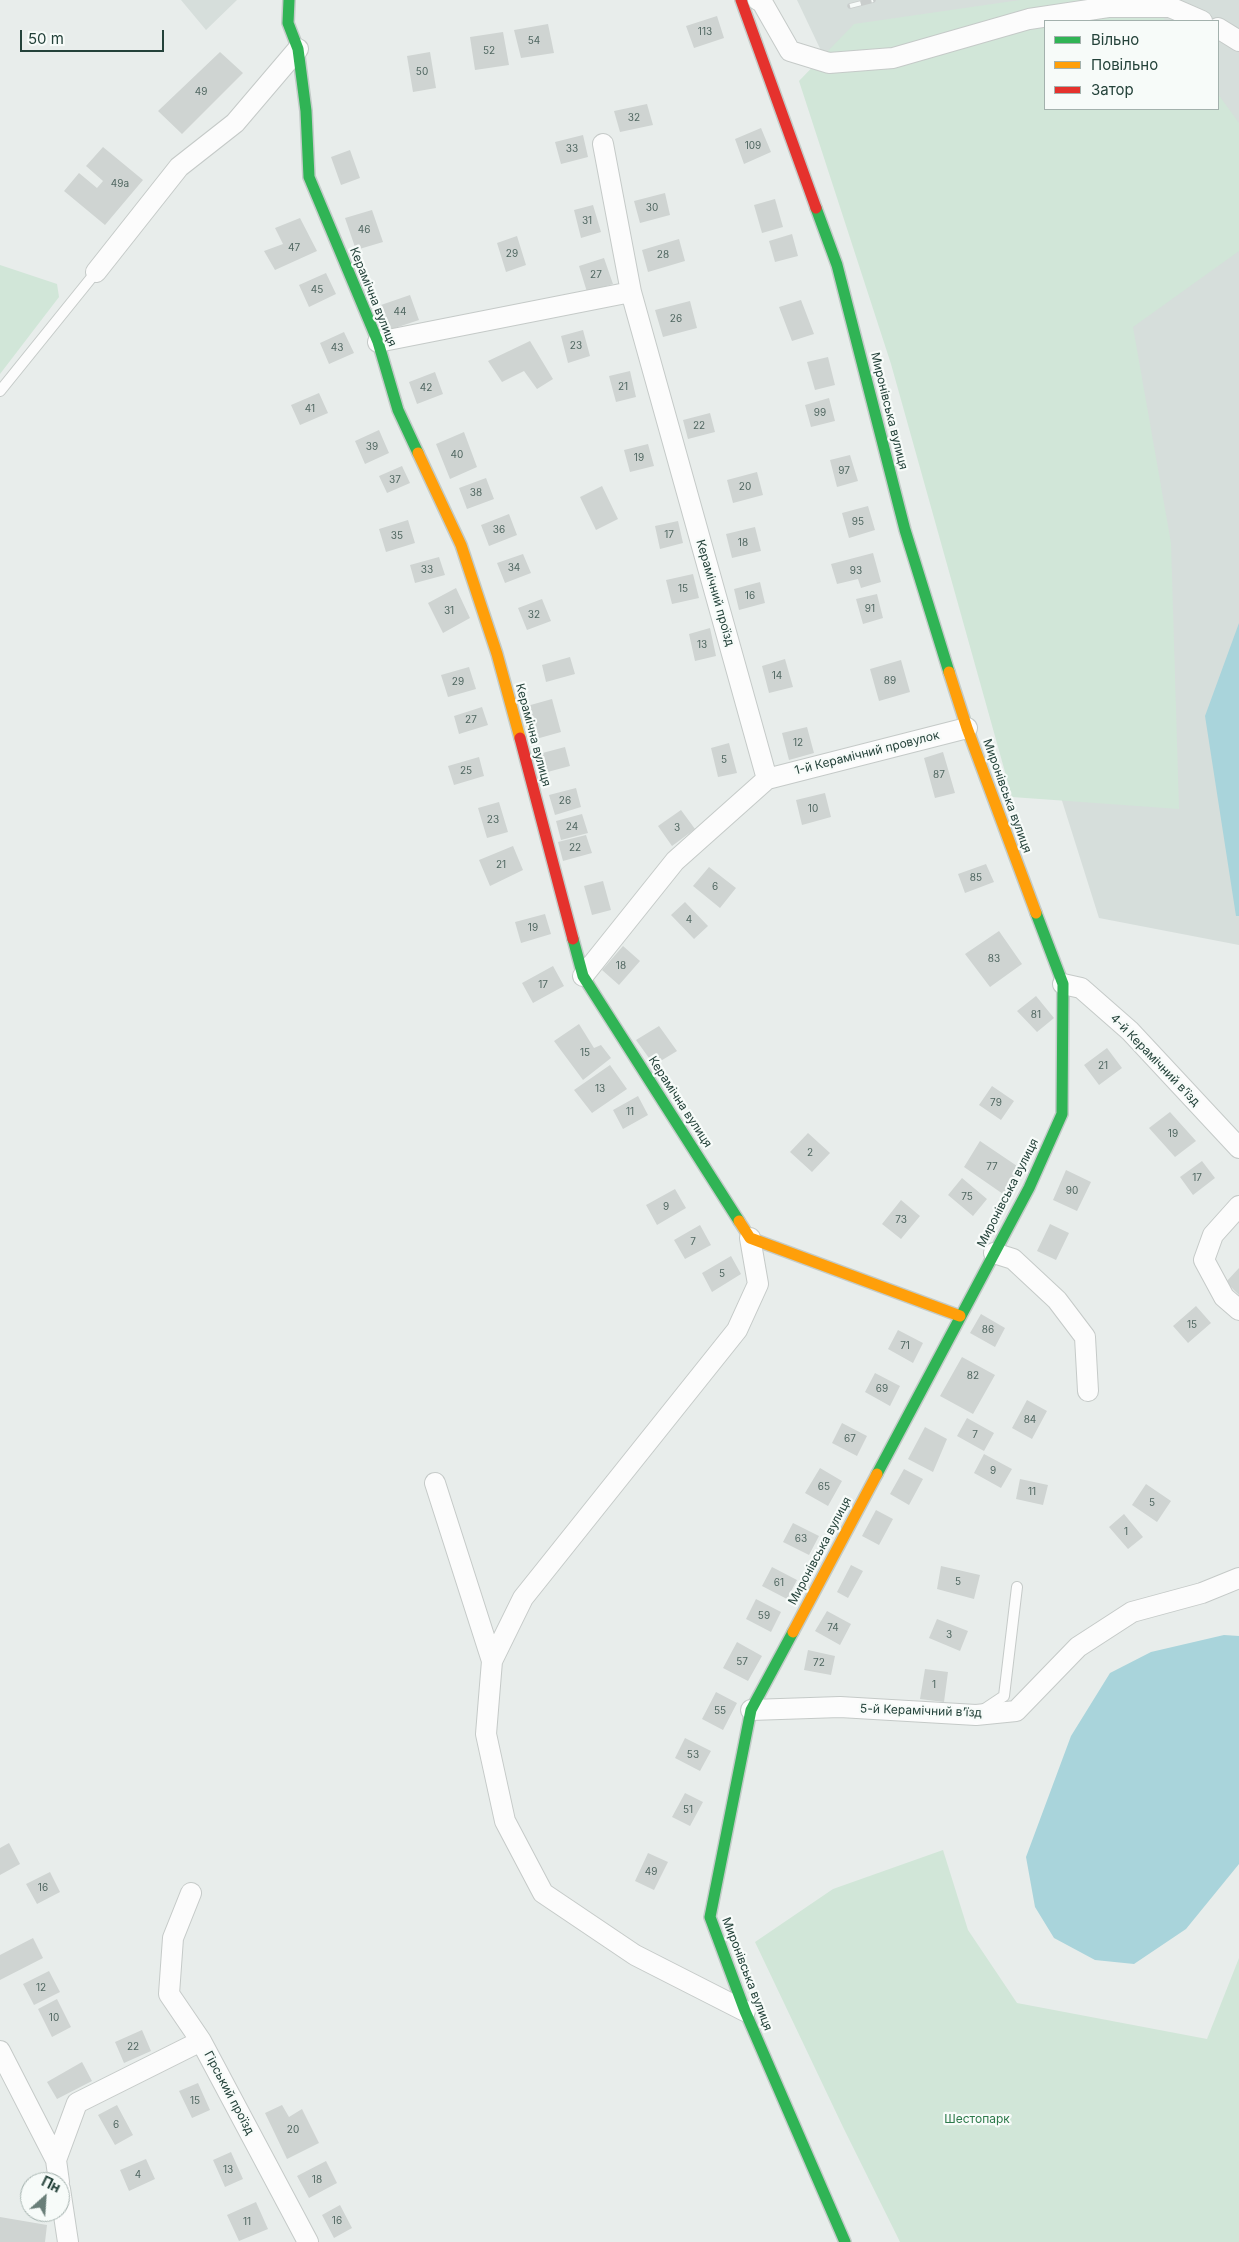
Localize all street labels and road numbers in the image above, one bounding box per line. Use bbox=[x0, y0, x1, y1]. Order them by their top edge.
street label: Керамічна вулиця bbox=[346, 245, 400, 349]
street label: Миронівська вулиця bbox=[867, 351, 911, 471]
street label: Керамічний проїзд bbox=[693, 538, 737, 648]
street label: Керамічна вулиця bbox=[512, 682, 554, 788]
street label: 1-й Керамічний провулок bbox=[793, 728, 941, 778]
street label: Миронівська вулиця bbox=[980, 737, 1034, 855]
street label: 4-й Керамічний в’їзд bbox=[1107, 1011, 1203, 1109]
street label: Керамічна вулиця bbox=[645, 1054, 715, 1150]
street label: Миронівська вулиця bbox=[974, 1136, 1042, 1250]
street label: Миронівська вулиця bbox=[785, 1495, 855, 1607]
street label: 5-й Керамічний в’їзд bbox=[860, 1702, 982, 1720]
street label: Миронівська вулиця bbox=[719, 1915, 775, 2033]
street label: Гірський проїзд bbox=[201, 2049, 257, 2137]

